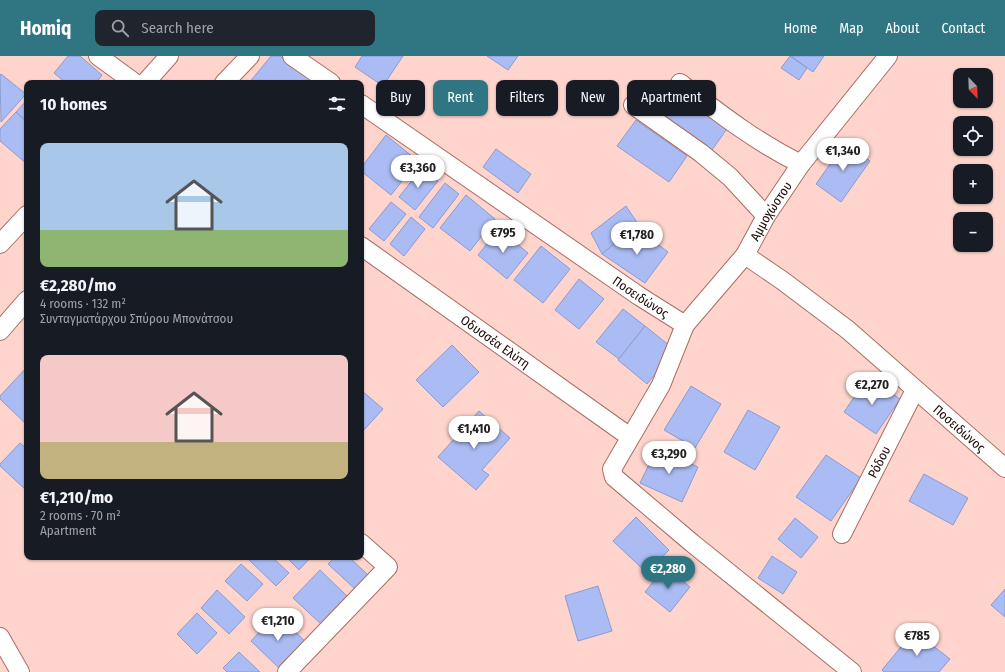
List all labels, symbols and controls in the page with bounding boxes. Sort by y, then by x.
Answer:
search box [95,10,375,46]
text: Homiq [20,17,71,40]
icon: search [109,17,131,39]
text: Search here [141,19,214,37]
text: Home [784,20,817,37]
text: Map [839,20,863,37]
text: About [885,20,920,37]
text: Contact [942,20,985,37]
north arrow [953,68,993,108]
map controls [953,68,993,252]
chip: Buy [376,80,425,116]
chip: Rent [433,80,488,116]
chip: Filters [496,80,558,116]
chip: New [566,80,619,116]
chip: Apartment [627,80,716,116]
icon: filters [326,93,348,115]
text: 10 homes [40,94,107,115]
button: locate [953,116,993,156]
pin: €1,340 [810,138,876,172]
text: €1,340 [825,143,861,158]
pin: €3,360 [385,155,451,189]
text: €3,360 [400,160,436,175]
button: + [953,164,993,204]
icon: home [158,169,230,241]
street label: Αμμοχώστου [747,178,795,243]
button: − [953,212,993,252]
pin: €795 [479,220,527,254]
pin: €1,780 [604,222,670,256]
text: €795 [490,225,516,240]
text: €1,780 [620,227,654,242]
street label: Ποσειδώνος [610,273,672,321]
text: €2,280/mo [40,275,116,296]
text: 4 rooms · 132 m² [40,296,126,311]
text: Συνταγματάρχου Σπύρου Μπονάτσου [40,311,233,326]
street label: Οδυσσέα Ελύτη [458,312,533,371]
pin: €2,270 [839,372,905,406]
text: €2,270 [855,377,889,392]
icon: home [158,381,230,453]
street label: Ποσειδώνος [931,401,989,455]
pin: €1,410 [441,416,507,450]
text: €1,410 [457,421,491,436]
pin: €3,290 [636,441,702,475]
street label: Ρόδου [864,443,893,480]
text: €3,290 [651,446,687,461]
text: €1,210/mo [40,487,113,508]
text: 2 rooms · 70 m² [40,508,121,523]
text: Apartment [40,523,96,538]
pin: €2,280 [635,556,701,590]
text: €2,280 [650,561,686,576]
pin: €1,210 [245,608,311,642]
text: €1,210 [261,613,295,628]
pin: €785 [893,623,941,657]
text: €785 [904,628,930,643]

